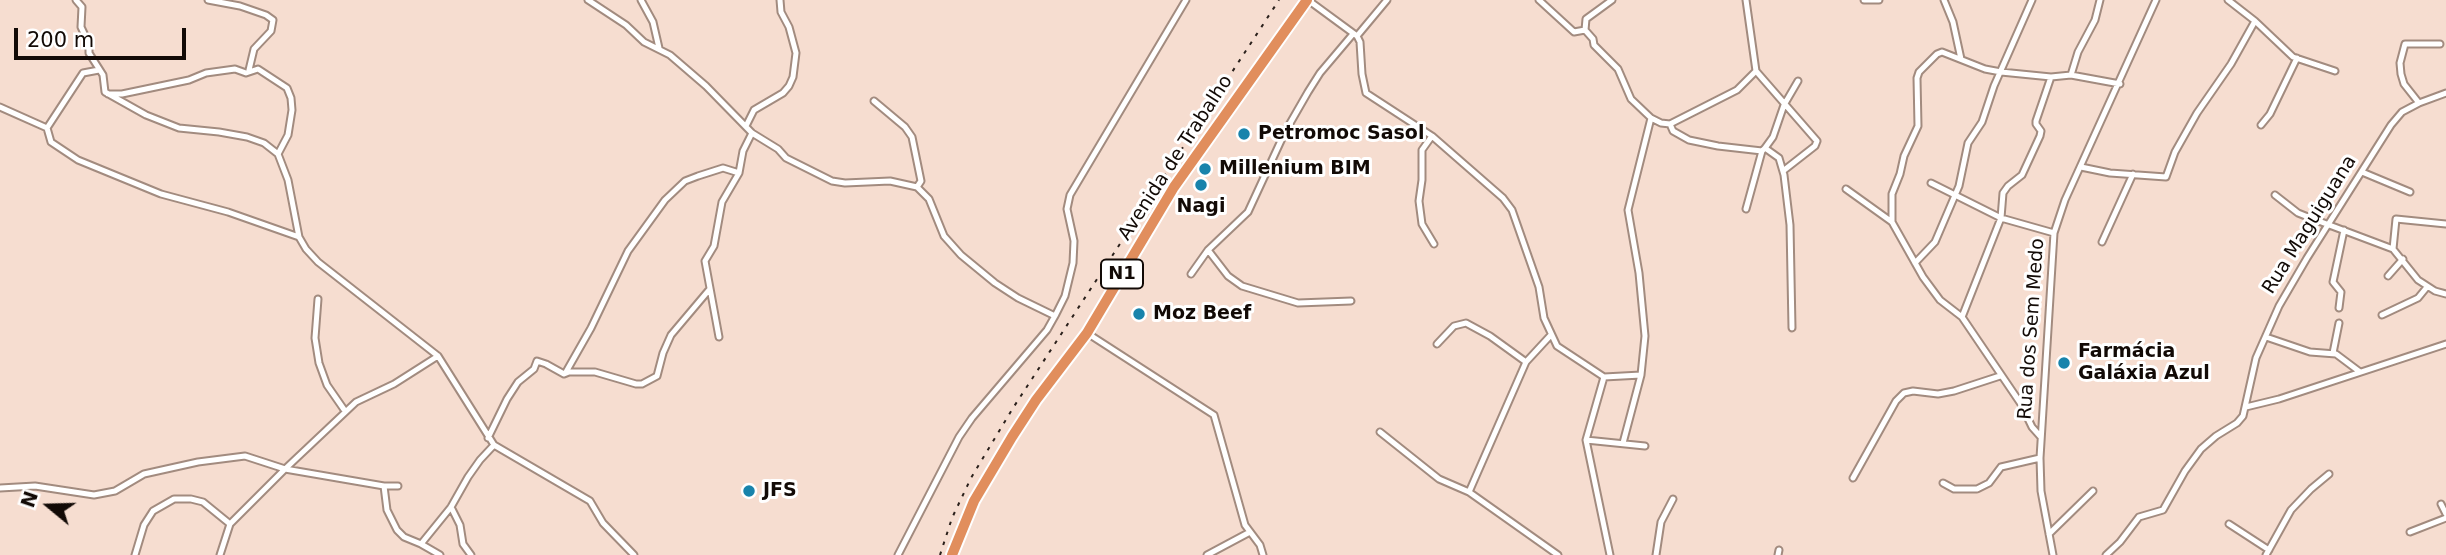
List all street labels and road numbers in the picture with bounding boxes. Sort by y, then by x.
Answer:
street label: Avenida de Trabalho [1114,71,1238,245]
street label: Rua Maguiguana [2258,152,2362,298]
street label: Rua dos Sem Medo [2014,238,2050,420]
road number: N1 [1101,260,1143,288]

